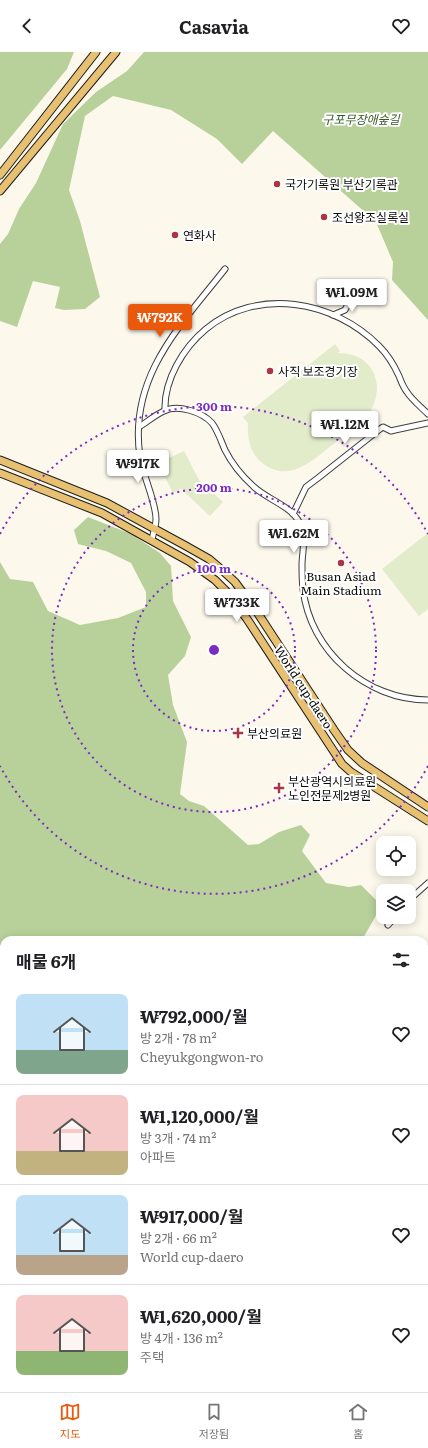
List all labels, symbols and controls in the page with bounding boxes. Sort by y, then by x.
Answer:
text: Casavia [179,13,249,40]
icon: back [16,15,38,37]
icon: heart [390,15,412,37]
park label: 구포무장애숲길 [322,110,401,128]
place label: 국가기록원 부산기록관 [285,175,398,193]
marker: 국가기록원 부산기록관 [272,179,282,189]
place label: 조선왕조실록실 [332,208,409,226]
marker: 조선왕조실록실 [319,212,329,222]
place label: 연화사 [183,226,216,244]
marker: 연화사 [170,230,180,240]
pin: ₩1.09M [319,279,385,313]
text: ₩1.09M [326,282,378,301]
pin: ₩792K [132,304,188,338]
text: ₩792K [137,307,183,326]
place label: 사직 보조경기장 [278,362,358,380]
marker: 사직 보조경기장 [265,366,275,376]
text: 300 m [196,397,232,415]
pin: ₩1.12M [312,411,378,445]
text: ₩1.12M [320,414,370,433]
pin: ₩917K [110,450,166,484]
text: ₩917K [116,453,160,472]
text: 200 m [196,478,232,496]
pin: ₩1.62M [261,520,327,554]
text: ₩1.62M [268,523,320,542]
marker: Busan Asiad Main Stadium [336,558,346,568]
text: 100 m [197,559,231,577]
place label: Busan Asiad Main Stadium [300,567,382,599]
pin: ₩733K [209,589,265,623]
text: ₩733K [214,592,260,611]
street label: World cup-daero [270,642,338,732]
centre of rings [207,643,221,657]
place label: 부산의료원 [247,724,302,742]
marker: 부산의료원 [232,727,244,739]
place label: 부산광역시의료원 노인전문제2병원 [288,772,376,804]
marker: 부산광역시의료원 노인전문제2병원 [273,782,285,794]
map controls [376,836,416,924]
button: locate [376,836,416,876]
button: layers [376,884,416,924]
text: 매물 6개 [16,948,76,973]
icon: filters [390,949,412,971]
text: ₩792,000/월 [140,1003,248,1028]
icon: home [48,1010,96,1058]
icon: heart [390,1023,412,1045]
text: 방 2개 · 78 m² [140,1028,217,1047]
text: Cheyukgongwon-ro [140,1047,263,1066]
text: ₩1,120,000/월 [140,1103,259,1128]
icon: home [48,1111,96,1159]
icon: heart [390,1124,412,1146]
text: 방 3개 · 74 m² [140,1128,216,1147]
text: 아파트 [140,1147,176,1166]
text: ₩917,000/월 [140,1203,244,1228]
icon: home [48,1211,96,1259]
icon: heart [390,1224,412,1246]
text: 방 2개 · 66 m² [140,1228,217,1247]
text: World cup-daero [140,1247,244,1266]
text: ₩1,620,000/월 [140,1303,262,1328]
icon: home [48,1311,96,1359]
icon: heart [390,1324,412,1346]
text: 방 4개 · 136 m² [140,1328,223,1347]
text: 주택 [140,1347,164,1366]
tab: 지도 [59,1401,81,1441]
tab: 저장됨 [199,1401,229,1441]
tab: 홈 [347,1401,369,1441]

